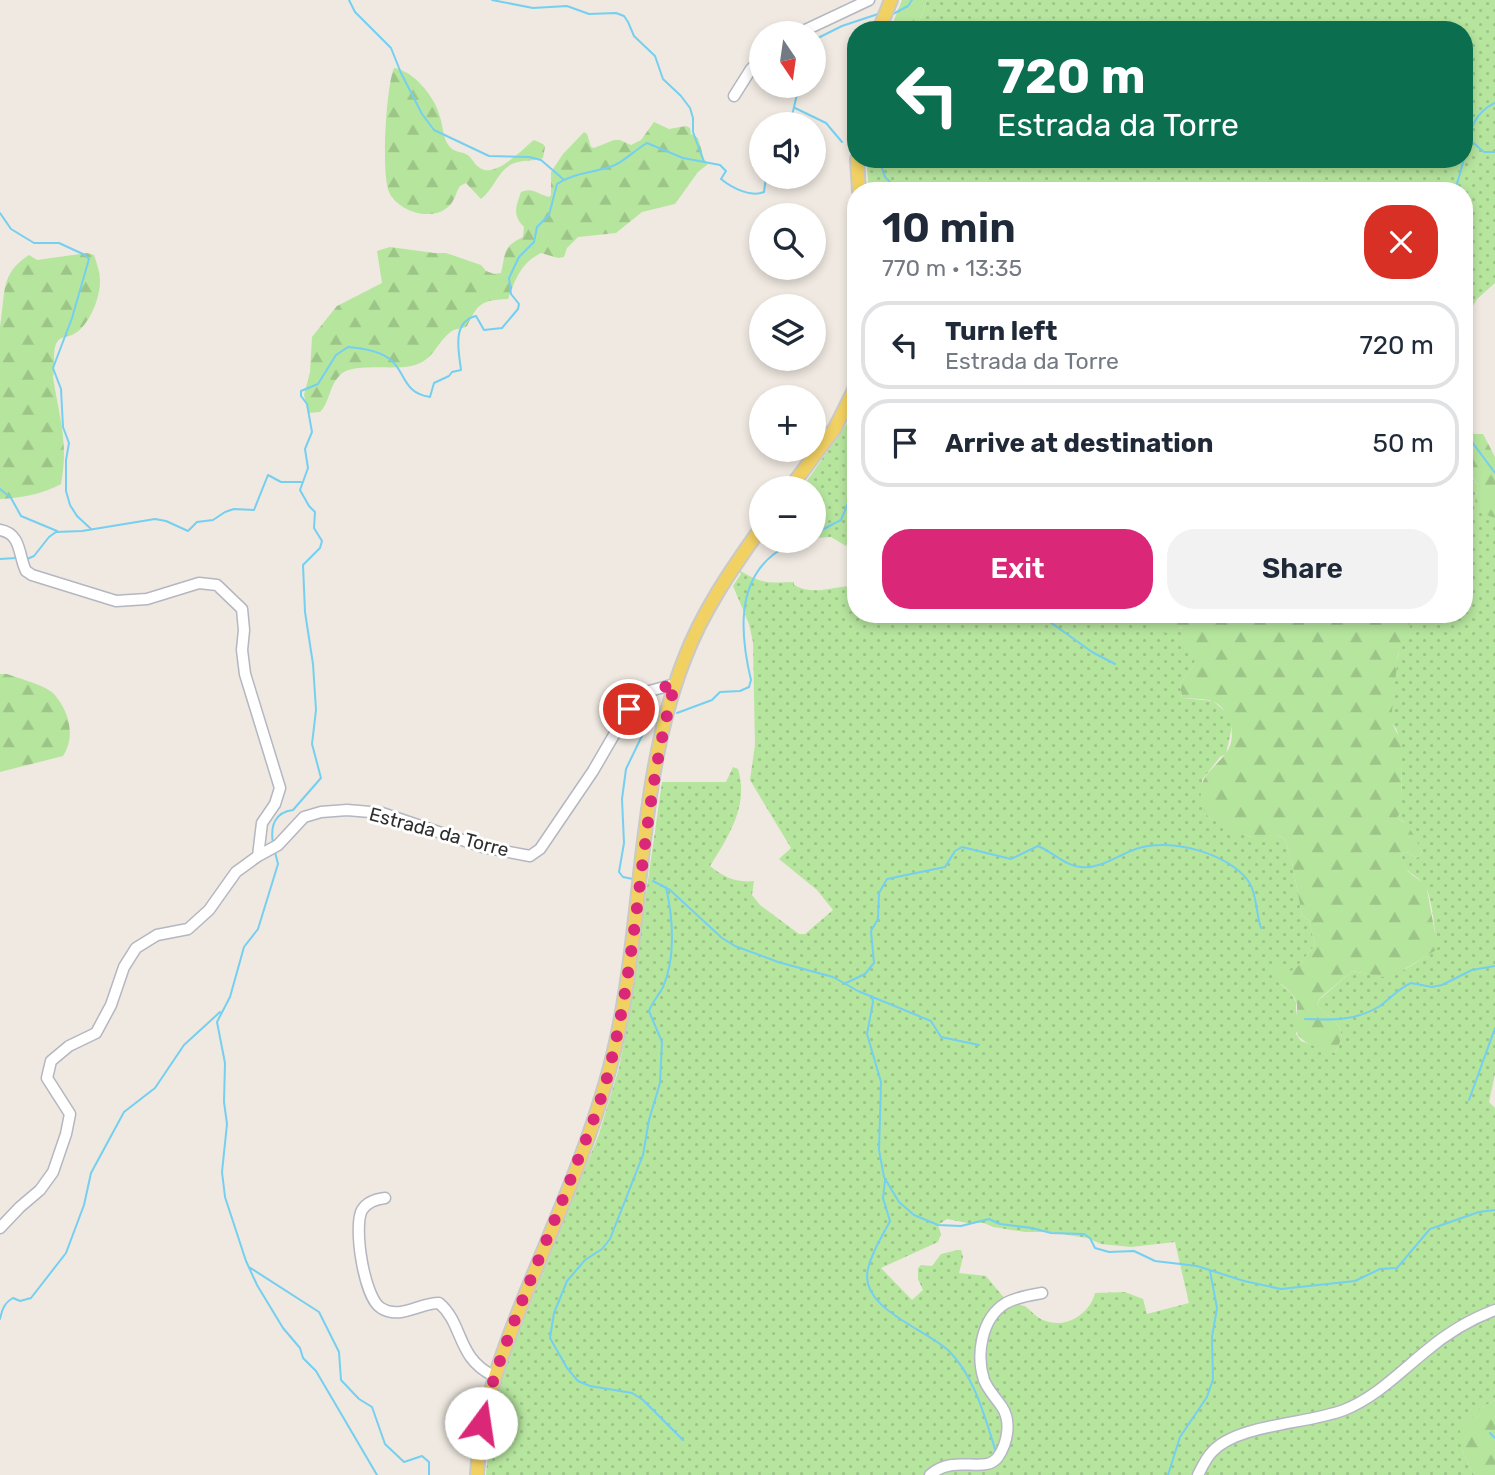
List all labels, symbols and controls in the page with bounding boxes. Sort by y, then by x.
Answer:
north arrow [749,21,826,98]
map controls [749,21,826,553]
text: 720 m [997,47,1146,105]
icon: left [882,49,973,140]
text: Estrada da Torre [997,106,1239,144]
button: sound [749,112,826,189]
button: search [749,203,826,280]
text: 10 min [882,203,1016,253]
button: close [1364,205,1438,279]
text: 770 m · 13:35 [882,254,1022,282]
button: layers [749,294,826,371]
text: Turn left [945,316,1057,347]
icon: left [886,326,924,364]
text: 720 m [1359,330,1434,361]
text: Estrada da Torre [945,347,1119,375]
button: + [749,385,826,462]
icon: arrive [886,424,924,462]
text: Arrive at destination [945,428,1213,459]
text: 50 m [1373,428,1434,459]
button: − [749,476,826,553]
button: Exit [882,529,1153,609]
button: Share [1167,529,1438,609]
pin [599,679,659,739]
icon: arrive [610,690,648,728]
street label: Estrada da Torre [367,802,511,862]
position arrow [444,1386,518,1460]

